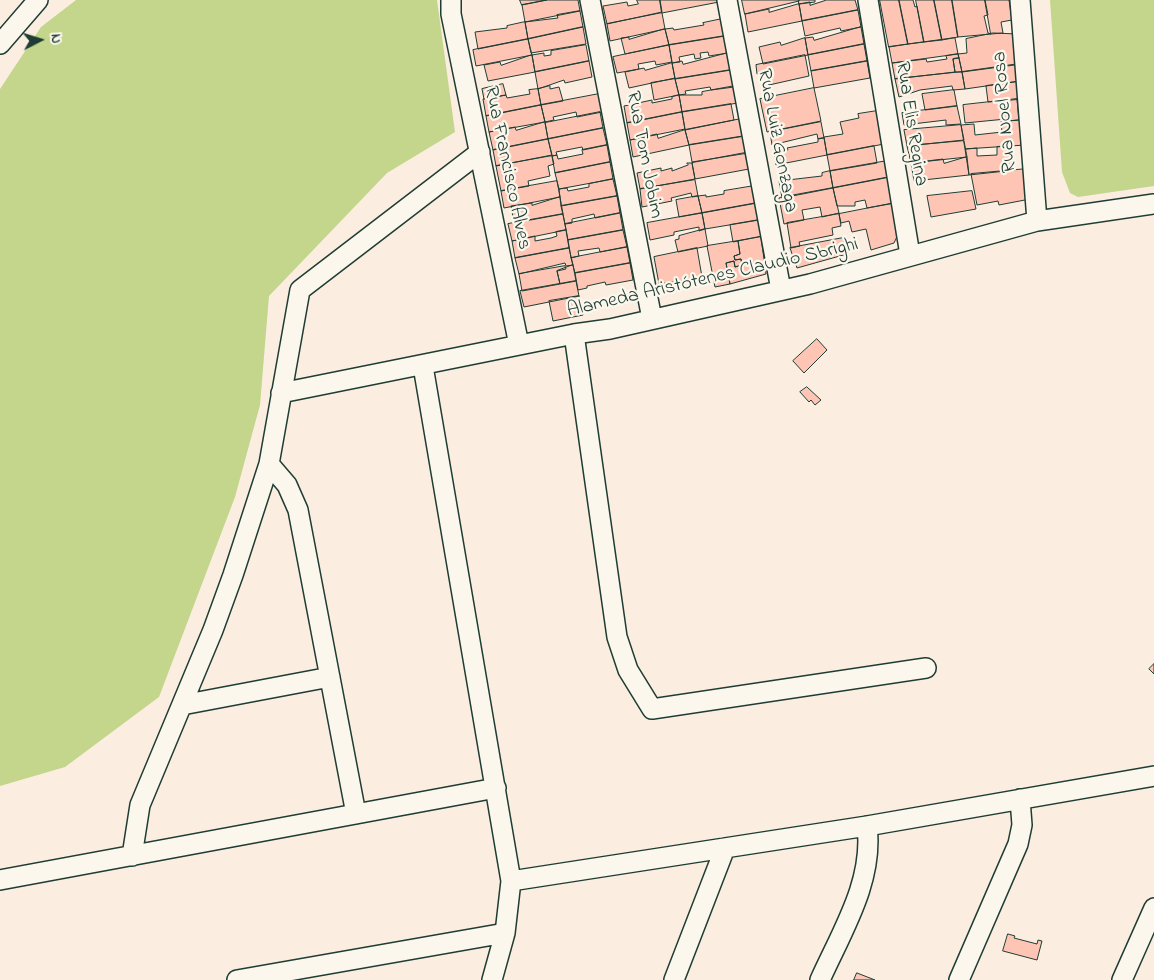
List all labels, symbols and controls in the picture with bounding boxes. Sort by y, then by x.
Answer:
north arrow [15,15,65,65]
text: N [45,33,66,44]
street label: Rua Noel Rosa [989,50,1023,174]
street label: Rua Elis Regina [888,60,932,188]
street label: Rua Luiz Gonzaga [750,67,802,215]
street label: Rua Francisco Alves [477,84,535,252]
street label: Rua Tom Jobim [619,89,667,221]
street label: Alameda Aristótenes Claudio Sbrighi [565,234,861,324]

